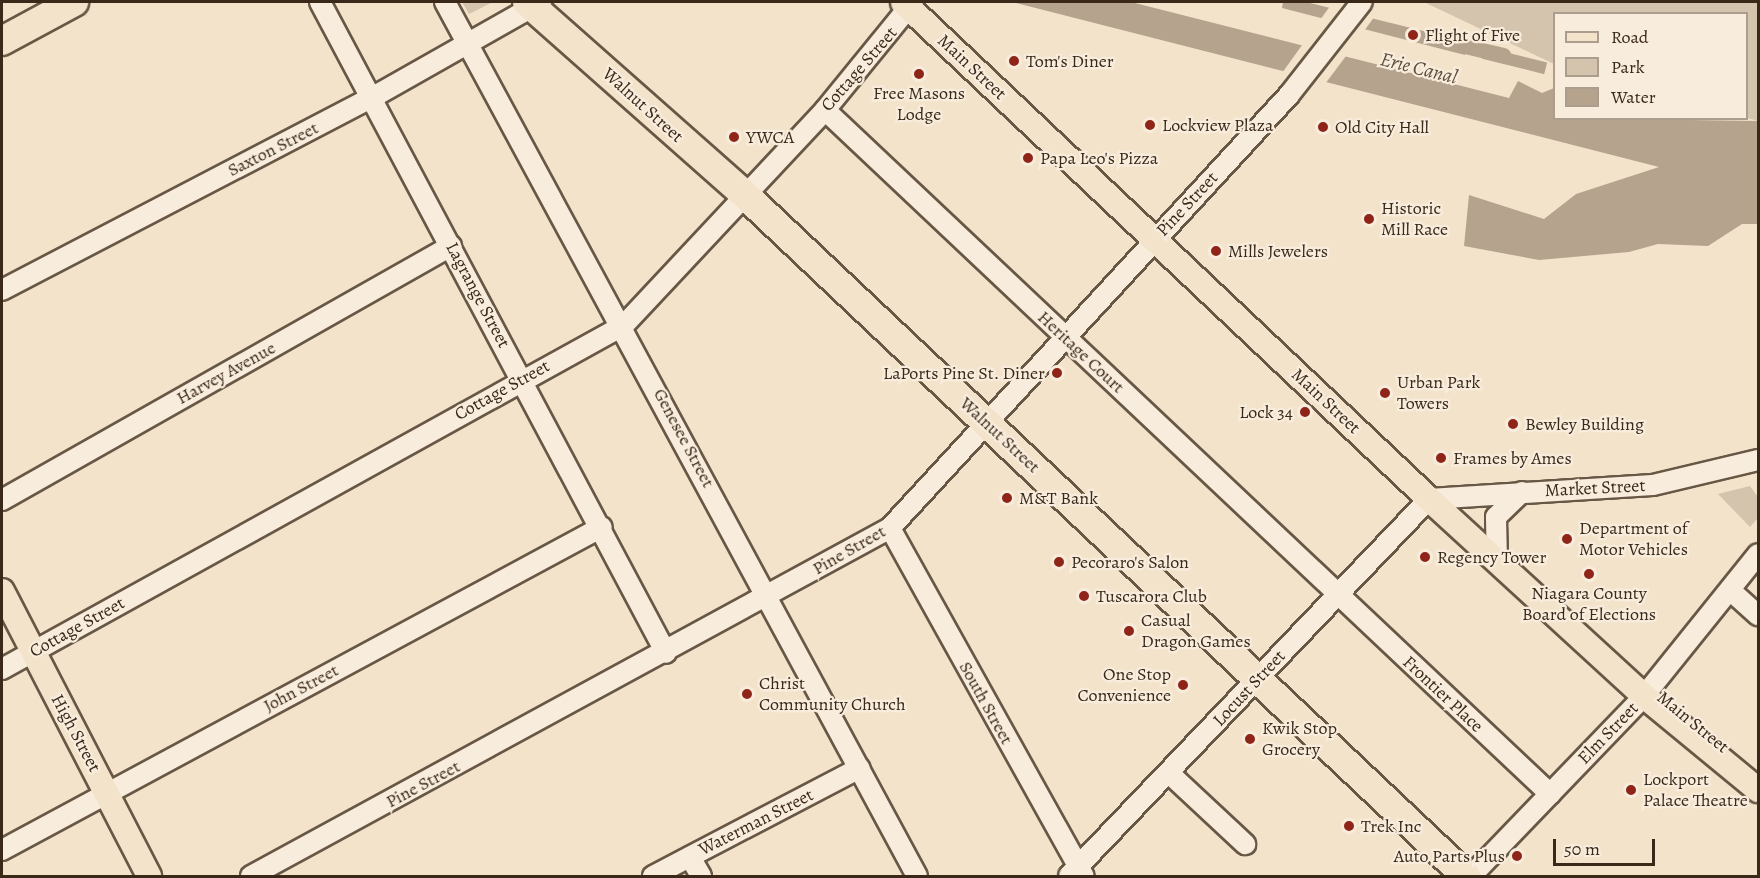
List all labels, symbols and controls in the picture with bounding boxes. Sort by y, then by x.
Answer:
legend [1553,12,1748,120]
street label: Cottage Street [816,22,902,116]
place label: Flight of Five [1425,24,1520,46]
text: Road [1611,25,1648,49]
marker: Flight of Five [1406,28,1420,42]
street label: Main Street [933,30,1011,104]
water label: Erie Canal [1378,47,1460,89]
place label: Tom's Diner [1026,50,1114,72]
marker: Tom's Diner [1007,54,1021,68]
text: Park [1611,55,1645,79]
street label: Walnut Street [598,63,688,147]
marker: Free Masons Lodge [912,67,926,81]
place label: Free Masons Lodge [873,83,965,125]
text: Water [1611,85,1656,109]
place label: Lockview Plaza [1162,114,1273,136]
place label: Old City Hall [1335,116,1429,138]
street label: Saxton Street [224,117,322,181]
marker: Lockview Plaza [1143,118,1157,132]
marker: Old City Hall [1316,120,1330,134]
place label: YWCA [746,126,794,148]
marker: YWCA [727,130,741,144]
place label: Papa Leo's Pizza [1040,147,1158,169]
marker: Papa Leo's Pizza [1021,151,1035,165]
street label: Pine Street [1152,167,1222,241]
place label: Historic Mill Race [1381,198,1448,240]
marker: Historic Mill Race [1362,212,1376,226]
street label: Lagrange Street [441,239,515,351]
place label: Mills Jewelers [1228,240,1328,262]
marker: Mills Jewelers [1209,244,1223,258]
street label: Heritage Court [1033,306,1129,398]
street label: Harvey Avenue [173,337,279,409]
street label: Cottage Street [451,355,553,425]
place label: LaPorts Pine St. Diner [883,362,1045,384]
street label: Main Street [1287,364,1365,438]
marker: LaPorts Pine St. Diner [1050,366,1064,380]
place label: Urban Park Towers [1397,372,1481,415]
street label: Genesee Street [649,385,719,491]
marker: Urban Park Towers [1378,386,1392,400]
street label: Walnut Street [956,392,1044,478]
place label: Lock 34 [1239,401,1293,423]
marker: Lock 34 [1298,405,1312,419]
place label: Bewley Building [1525,413,1644,435]
marker: Bewley Building [1506,417,1520,431]
place label: Frames by Ames [1453,447,1572,469]
marker: Frames by Ames [1434,451,1448,465]
street label: Market Street [1544,475,1646,501]
place label: M&T Bank [1019,487,1098,509]
marker: M&T Bank [1000,491,1014,505]
place label: Department of Motor Vehicles [1579,518,1688,560]
street label: Pine Street [809,521,889,579]
marker: Department of Motor Vehicles [1560,532,1574,546]
place label: Regency Tower [1437,546,1546,568]
marker: Regency Tower [1418,550,1432,564]
place label: Pecoraro's Salon [1071,551,1189,573]
marker: Pecoraro's Salon [1052,555,1066,569]
marker: Niagara County Board of Elections [1582,567,1596,581]
place label: Niagara County Board of Elections [1522,583,1656,626]
place label: Tuscarora Club [1096,585,1207,607]
marker: Tuscarora Club [1077,589,1091,603]
street label: Cottage Street [26,592,128,662]
place label: Casual Dragon Games [1141,610,1251,652]
marker: Casual Dragon Games [1122,624,1136,638]
street label: Locust Street [1208,645,1290,731]
street label: Frontier Place [1398,651,1488,737]
street label: South Street [954,658,1018,748]
street label: John Street [260,659,342,717]
place label: One Stop Convenience [1078,664,1171,706]
place label: Christ Community Church [759,673,906,716]
marker: One Stop Convenience [1176,678,1190,692]
street label: Main Street [1653,686,1733,758]
marker: Christ Community Church [740,687,754,701]
street label: High Street [47,690,105,776]
street label: Elm Street [1573,698,1643,768]
place label: Kwik Stop Grocery [1262,718,1337,760]
marker: Kwik Stop Grocery [1243,732,1257,746]
street label: Pine Street [382,756,464,812]
place label: Lockport Palace Theatre [1643,769,1748,812]
marker: Lockport Palace Theatre [1624,783,1638,797]
street label: Waterman Street [695,784,817,860]
place label: Trek Inc [1361,815,1421,837]
marker: Trek Inc [1342,819,1356,833]
scale bar [1556,827,1658,865]
text: 50 m [1564,837,1600,861]
place label: Auto Parts Plus [1394,845,1505,867]
marker: Auto Parts Plus [1510,849,1524,863]

